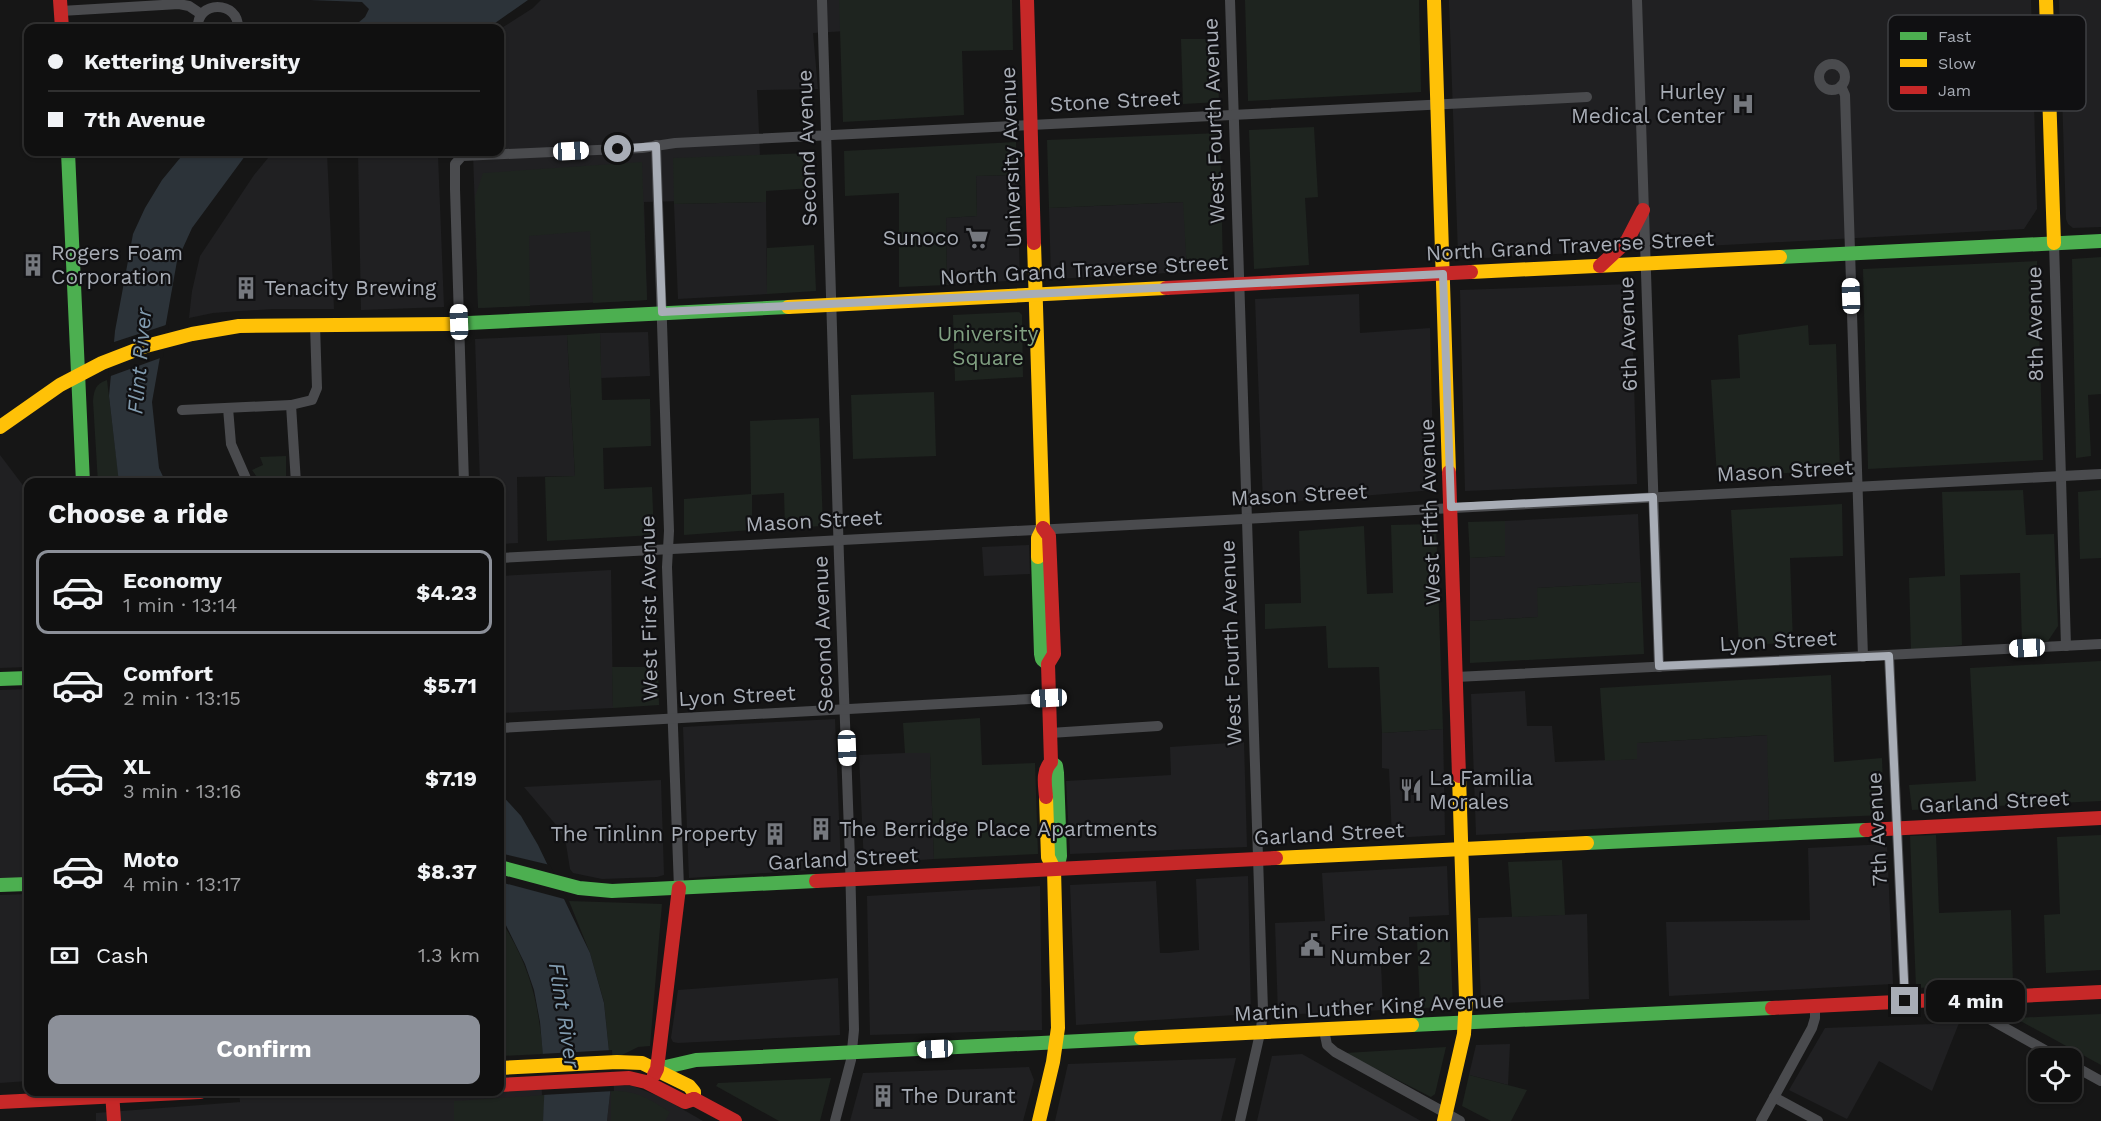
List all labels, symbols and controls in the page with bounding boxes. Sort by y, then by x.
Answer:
legend [1888,15,2086,111]
street label: West Fourth Avenue [1197,18,1230,224]
text: Fast [1938,27,1971,46]
text: Kettering University [84,49,300,74]
text: Slow [1938,54,1976,73]
street label: University Avenue [995,66,1026,248]
street label: Second Avenue [791,69,822,227]
place label: Hurley Medical Center [1571,79,1725,128]
text: Jam [1938,81,1971,100]
street label: Stone Street [1049,85,1181,116]
hospital icon: Hurley Medical Center [1730,91,1756,117]
text: 7th Avenue [84,107,205,132]
route start [604,135,631,162]
car [553,141,589,161]
place label: Sunoco [883,225,959,250]
supermarket icon: Sunoco [964,225,990,251]
street label: North Grand Traverse Street [1425,225,1715,266]
place label: Rogers Foam Corporation [51,240,183,289]
street label: North Grand Traverse Street [939,249,1229,290]
building icon: Rogers Foam Corporation [20,252,46,278]
street label: 8th Avenue [2021,266,2048,382]
building icon: Tenacity Brewing [233,275,259,301]
place label: Tenacity Brewing [264,275,437,300]
street label: 6th Avenue [1613,276,1642,392]
car [1841,278,1861,314]
car [449,304,469,340]
water label: Flint River [122,305,157,415]
park label: University Square [938,321,1039,370]
street label: West Fifth Avenue [1414,418,1445,606]
street label: Mason Street [1716,454,1854,487]
street label: Mason Street [1230,478,1368,511]
text: Choose a ride [48,498,228,530]
street label: Mason Street [745,504,883,537]
street label: West First Avenue [634,515,663,701]
street label: West Fourth Avenue [1214,540,1247,746]
street label: Second Avenue [807,555,838,713]
icon: car [51,565,105,619]
text: Economy [123,568,222,593]
text: $4.23 [416,580,477,605]
text: 1 min · 13:14 [123,593,238,617]
street label: Lyon Street [1719,625,1837,656]
car [2009,638,2045,658]
icon: car [51,658,105,712]
text: Comfort [123,661,213,686]
text: $5.71 [423,673,477,698]
street label: Lyon Street [678,680,796,711]
text: 2 min · 13:15 [123,686,241,710]
car [1031,688,1067,708]
car [837,730,857,766]
icon: car [51,751,105,805]
text: XL [123,754,151,779]
place label: La Familia Morales [1429,765,1533,814]
text: $7.19 [425,766,477,791]
street label: 7th Avenue [1861,771,1892,887]
restaurant icon: La Familia Morales [1398,777,1424,803]
text: 3 min · 13:16 [123,779,241,803]
street label: Garland Street [1918,785,2070,818]
building icon: The Berridge Place Apartments [808,816,834,842]
place label: The Berridge Place Apartments [839,816,1158,841]
street label: Garland Street [1253,817,1405,850]
place label: The Tinlinn Property [550,821,757,846]
building icon: The Tinlinn Property [762,821,788,847]
street label: Garland Street [767,842,919,875]
icon: car [51,844,105,898]
text: Moto [123,847,179,872]
text: $8.37 [417,859,477,884]
text: 4 min · 13:17 [123,872,241,896]
place label: Fire Station Number 2 [1330,920,1450,969]
public building icon: Fire Station Number 2 [1299,932,1325,958]
icon: cash [48,939,81,972]
text: Cash [96,943,149,968]
text: 1.3 km [418,943,480,967]
water label: Flint River [544,961,585,1071]
callout: 4 min [1926,980,2025,1022]
street label: Martin Luther King Avenue [1233,987,1505,1026]
route end [1891,987,1918,1014]
text: 4 min [1948,989,2003,1013]
button: Confirm [48,1015,480,1084]
car [917,1039,953,1059]
map controls [2028,1048,2082,1102]
button: locate [2028,1048,2082,1102]
building icon: The Durant [870,1083,896,1109]
place label: The Durant [901,1083,1016,1108]

